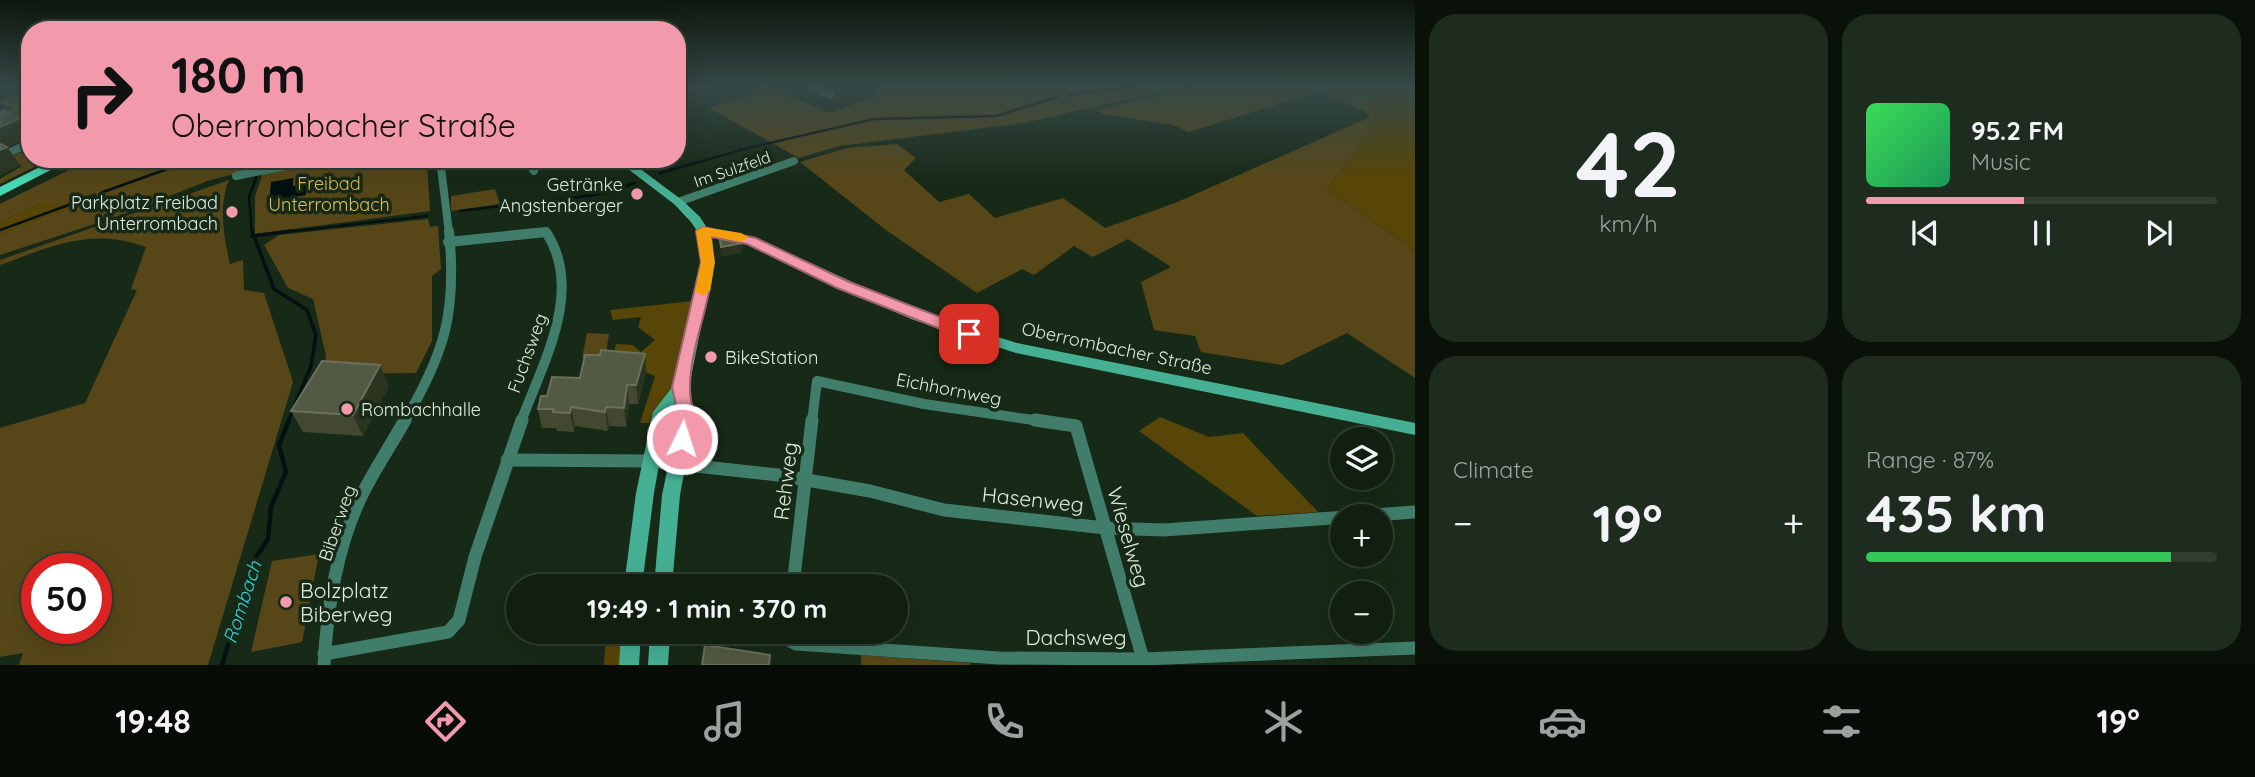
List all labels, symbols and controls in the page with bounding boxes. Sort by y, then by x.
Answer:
text: 180 m [171,44,306,105]
icon: right [56,49,147,140]
text: Oberrombacher Straße [171,105,516,145]
text: 42 [1576,106,1681,220]
text: 95.2 FM [1971,114,2064,147]
street label: Im Sulzfeld [691,147,773,191]
text: Music [1971,147,2031,176]
park label: Freibad Unterrombach [268,172,390,216]
place label: Getränke Angstenberger [499,173,623,217]
marker: Getränke Angstenberger [629,186,645,202]
place label: Parkplatz Freibad Unterrombach [71,191,218,235]
marker: Parkplatz Freibad Unterrombach [224,204,240,220]
text: km/h [1599,209,1658,238]
icon: previous [1906,214,1944,252]
icon: pause [2023,214,2061,252]
icon: next [2140,214,2178,252]
pin [939,304,999,364]
street label: Fuchsweg [502,310,552,396]
icon: arrive [950,315,988,353]
street label: Oberrombacher Straße [1020,317,1214,379]
place label: BikeStation [725,346,818,369]
marker: BikeStation [703,349,719,365]
street label: Eichhornweg [894,368,1004,410]
place label: Rombachhalle [361,398,481,421]
marker: Rombachhalle [339,401,355,417]
position arrow [645,402,719,476]
map controls [1330,427,1393,644]
button: layers [1330,427,1393,490]
street label: Rehweg [767,440,803,522]
text: Range · 87% [1866,445,1994,474]
text: Climate [1453,455,1534,484]
text: 435 km [1866,480,2047,545]
street label: Hasenweg [981,481,1085,517]
street label: Biberweg [313,482,361,564]
street label: Wieselweg [1102,484,1156,590]
text: 19° [1593,490,1663,555]
text: − [1453,499,1473,547]
text: + [1783,499,1804,547]
button: + [1330,504,1393,567]
speed limit sign: 50 [21,553,112,644]
water label: Rombach [217,557,267,646]
place label: Bolzplatz Biberweg [300,577,393,627]
button: − [1330,581,1393,644]
text: 19:49 · 1 min · 370 m [587,592,827,625]
marker: Bolzplatz Biberweg [278,594,294,610]
street label: Dachsweg [1025,624,1127,650]
icon: directions [421,697,470,746]
icon: music [700,697,749,746]
icon: phone [980,697,1029,746]
icon: climate [1259,697,1308,746]
icon: car [1538,697,1587,746]
icon: filters [1817,697,1866,746]
text: 19:48 [115,701,191,741]
text: 19° [2097,701,2140,741]

